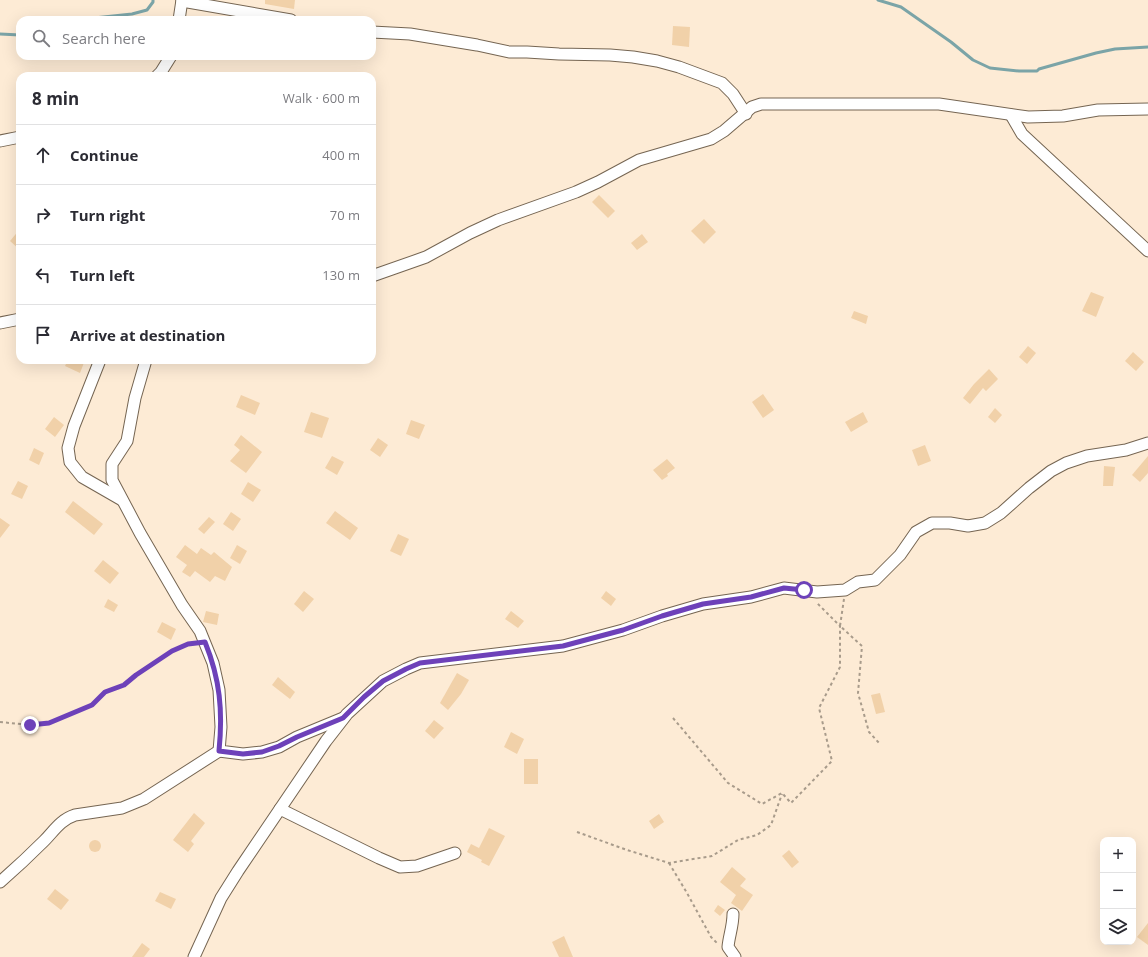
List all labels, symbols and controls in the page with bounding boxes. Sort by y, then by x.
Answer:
search box [16,16,376,60]
icon: search [30,27,52,49]
text: Search here [62,28,146,48]
text: 8 min [32,87,79,110]
text: Walk · 600 m [283,89,360,107]
icon: ahead [32,144,54,166]
text: Continue [70,145,138,165]
text: 400 m [322,146,360,164]
icon: right [32,204,54,226]
text: Turn right [70,205,145,225]
text: 70 m [330,206,360,224]
icon: left [32,264,54,286]
text: Turn left [70,265,135,285]
text: 130 m [322,266,360,284]
icon: arrive [32,324,54,346]
text: Arrive at destination [70,325,225,345]
route start [795,581,813,599]
route end [21,716,39,734]
map controls [1100,837,1136,945]
button: + [1100,837,1136,873]
button: − [1100,873,1136,909]
button: layers [1100,909,1136,945]

